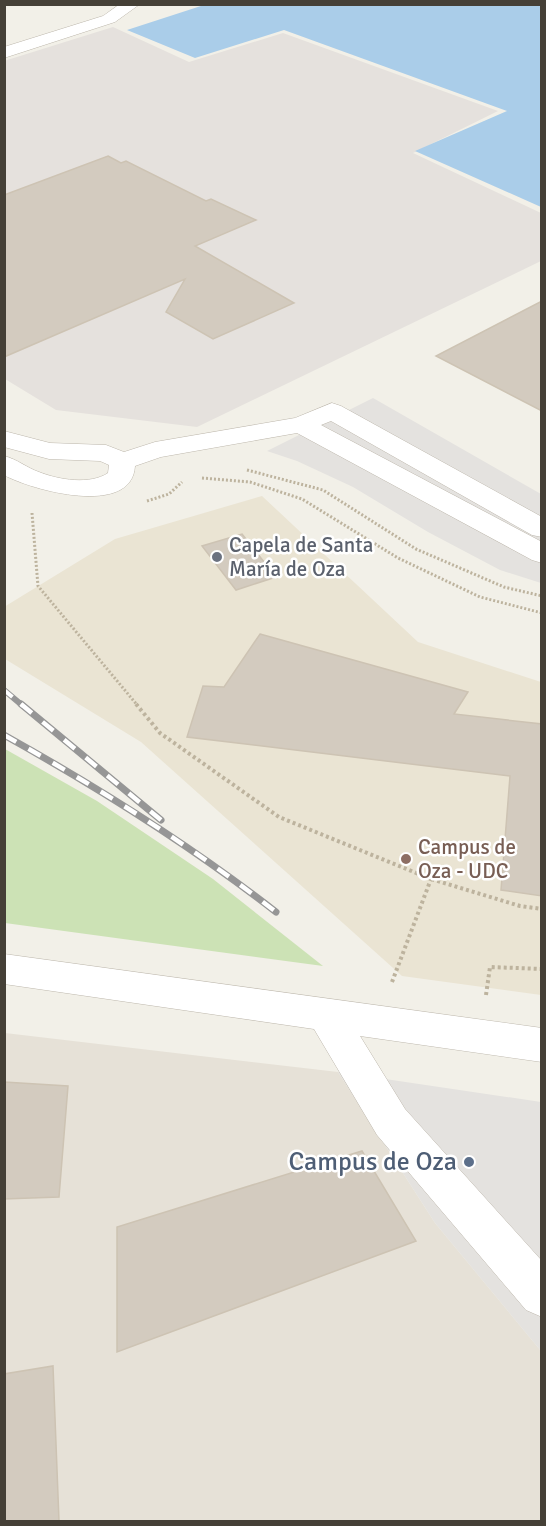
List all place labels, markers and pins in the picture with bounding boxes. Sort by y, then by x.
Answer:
place label: Capela de Santa María de Oza [229,532,373,582]
marker: Capela de Santa María de Oza [210,550,224,564]
place label: Campus de Oza - UDC [418,834,516,884]
marker: Campus de Oza - UDC [399,852,413,866]
place label: Campus de Oza [288,1146,457,1178]
marker: Campus de Oza [462,1155,476,1169]

